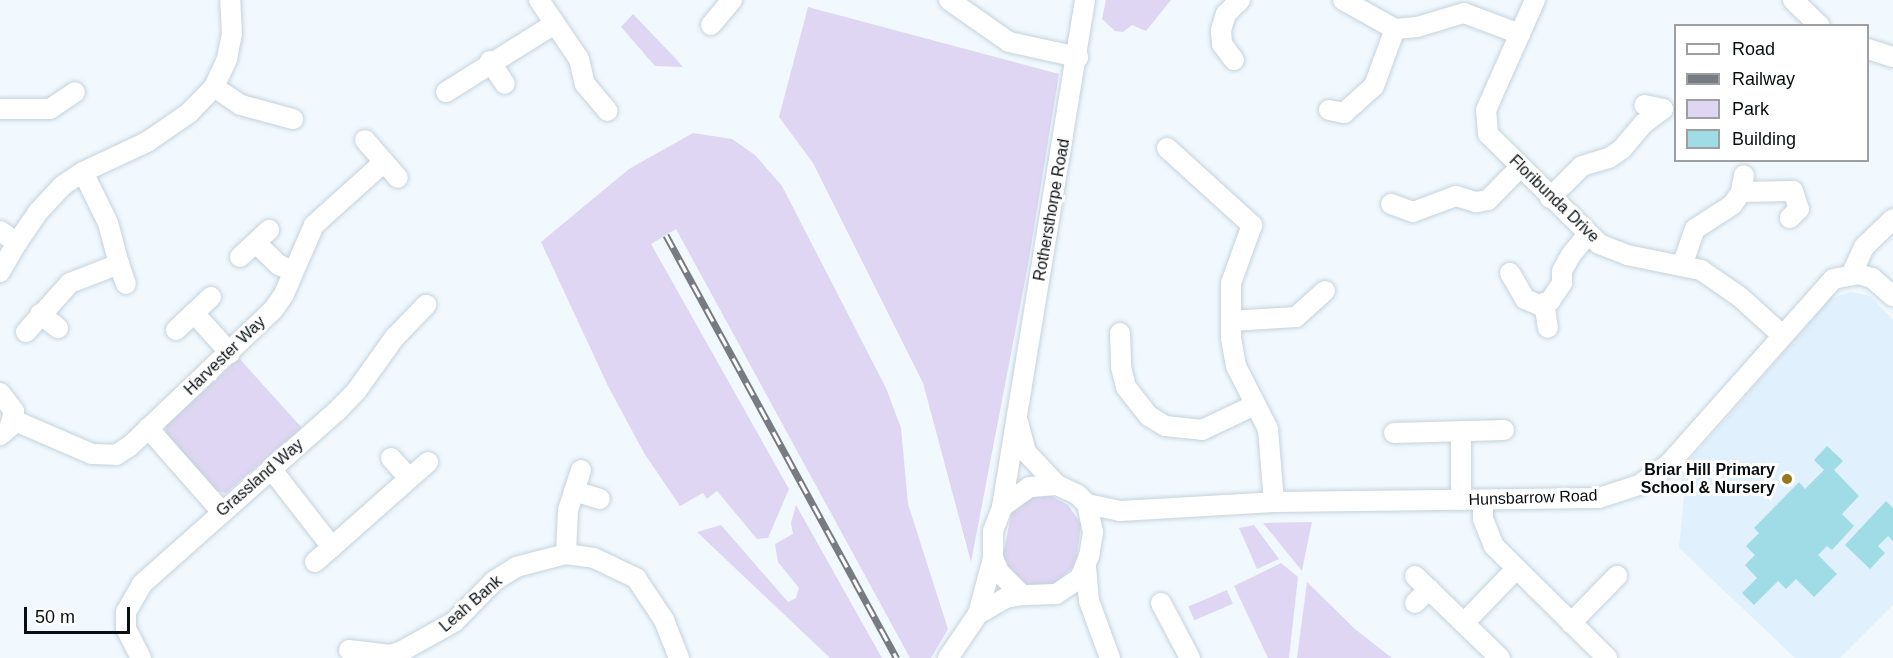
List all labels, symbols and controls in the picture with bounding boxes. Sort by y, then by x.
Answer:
legend [1674,24,1869,162]
text: Road [1732,39,1775,59]
text: Railway [1732,69,1795,89]
text: Park [1732,99,1769,119]
text: Building [1732,129,1796,149]
street label: Rothersthorpe Road [1030,137,1074,283]
street label: Floribunda Drive [1505,151,1603,247]
street label: Harvester Way [180,313,270,399]
street label: Grassland Way [213,435,307,521]
place label: Briar Hill Primary School & Nursery [1641,460,1775,498]
marker: Briar Hill Primary School & Nursery [1780,472,1794,486]
street label: Hunsbarrow Road [1468,486,1598,510]
street label: Leah Bank [436,572,506,636]
scale bar [27,595,134,633]
text: 50 m [35,607,75,627]

